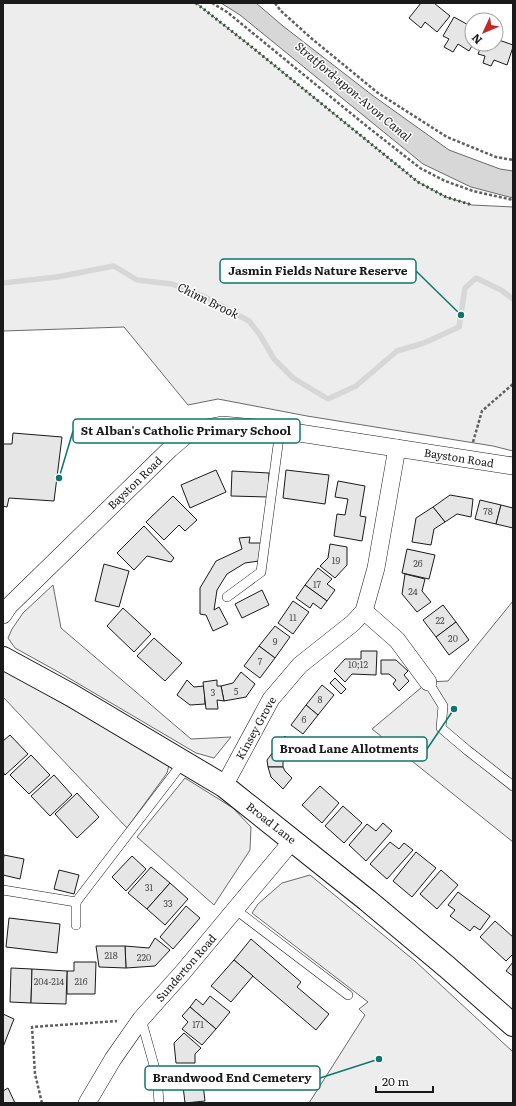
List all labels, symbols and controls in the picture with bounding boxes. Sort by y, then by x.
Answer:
north arrow [464,12,504,52]
text: N [467,31,485,49]
water label: Stratford-upon-Avon Canal [292,37,416,146]
callout: Jasmin Fields Nature Reserve [220,259,416,283]
text: Jasmin Fields Nature Reserve [228,261,408,279]
water label: Chinn Brook [175,277,243,323]
callout: St Alban's Catholic Primary School [73,419,300,443]
text: St Alban's Catholic Primary School [81,421,292,439]
street label: Bayston Road [423,444,495,470]
street label: Bayston Road [103,452,165,512]
house number: 78 [483,504,493,518]
house number: 19 [332,553,340,567]
house number: 26 [413,556,423,570]
house number: 17 [313,577,321,591]
house number: 24 [408,584,418,598]
house number: 11 [289,610,297,624]
house number: 22 [435,613,445,627]
house number: 20 [448,631,458,645]
house number: 9 [273,634,278,648]
house number: 7 [258,654,263,668]
house number: 10;12 [348,657,368,671]
house number: 5 [234,684,239,698]
house number: 3 [211,685,216,699]
house number: 8 [318,692,323,706]
street label: Kinsey Grove [231,693,279,762]
house number: 6 [302,712,307,726]
callout: Broad Lane Allotments [272,737,427,761]
text: Broad Lane Allotments [279,739,419,757]
street label: Broad Lane [243,798,300,847]
house number: 31 [145,880,154,894]
house number: 33 [163,896,173,910]
street label: Sunderton Road [151,930,219,1005]
house number: 218 [104,948,118,962]
house number: 220 [137,950,151,964]
house number: 204-214 [34,974,64,988]
house number: 216 [74,974,88,988]
house number: 171 [192,1017,204,1031]
callout: Brandwood End Cemetery [145,1066,320,1090]
text: Brandwood End Cemetery [152,1068,312,1086]
scale bar [376,1068,433,1094]
text: 20 m [382,1072,409,1090]

